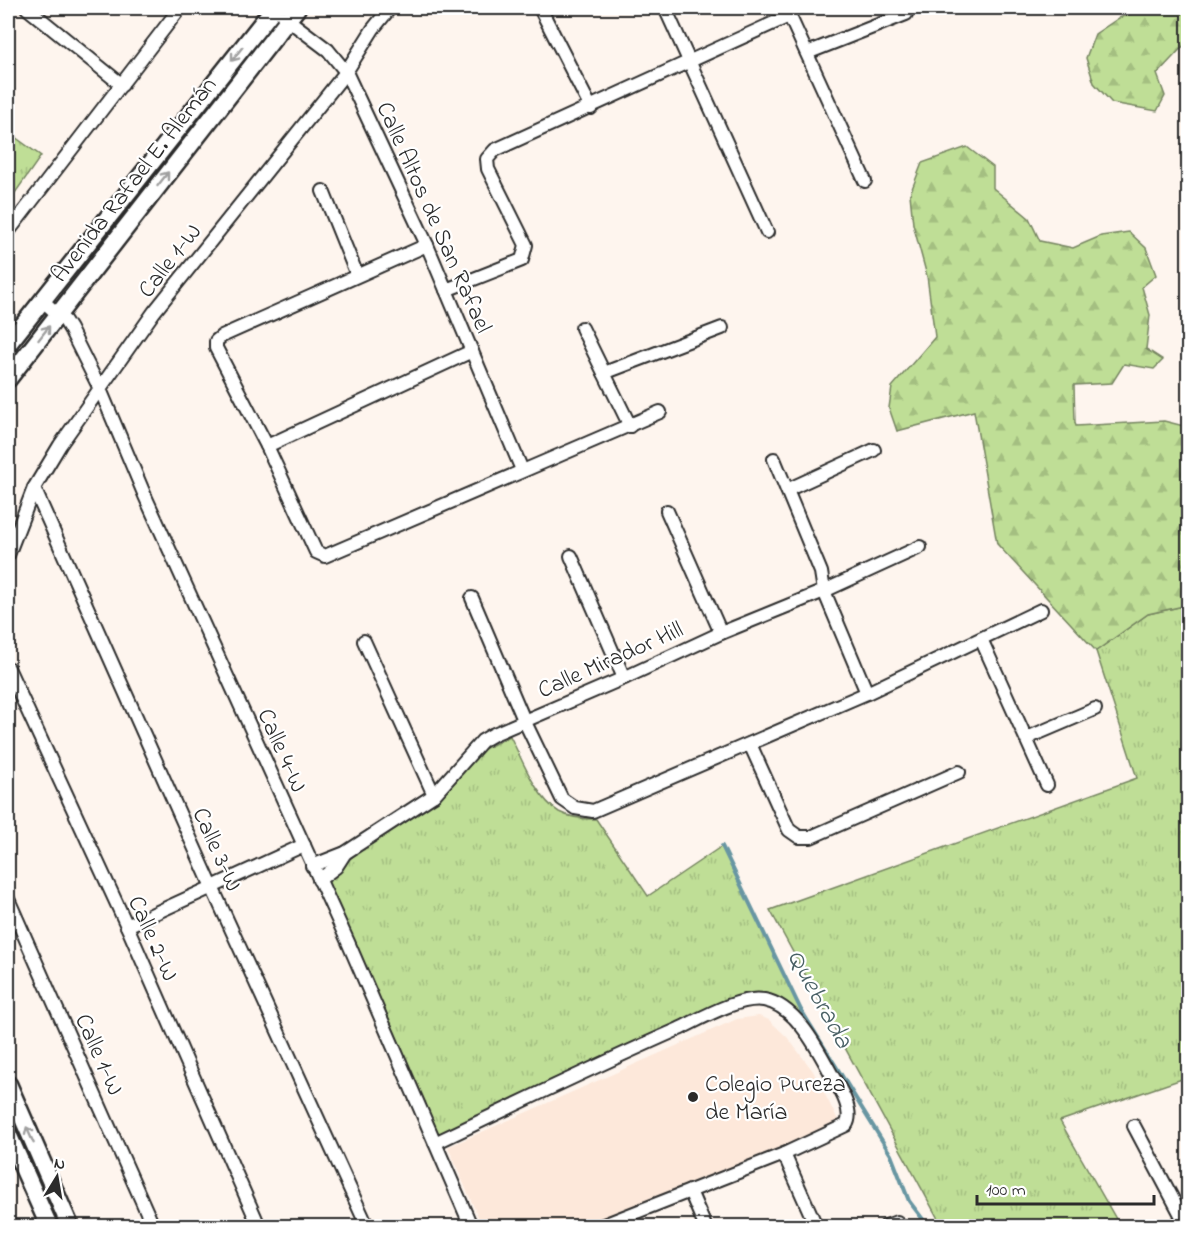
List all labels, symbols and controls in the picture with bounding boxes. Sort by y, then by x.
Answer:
one-way arrow [231,45,244,61]
street label: Avenida Rafael E. Alemán [43,70,227,291]
street label: Calle Altos de San Rafael [366,97,500,339]
one-way arrow [157,171,170,187]
street label: Calle 1-W [131,217,211,306]
one-way arrow [37,325,50,341]
street label: Calle Mirador Hill [533,614,689,709]
street label: Calle 4-W [247,703,315,799]
street label: Calle 3-W [182,802,250,898]
street label: Calle 2-W [117,891,186,987]
water label: Quebrada [776,943,862,1057]
street label: Calle 1-W [64,1009,131,1102]
place label: Colegio Pureza de María [705,1068,846,1131]
marker: Colegio Pureza de María [686,1090,700,1104]
one-way arrow [24,1126,35,1144]
north arrow [27,1147,87,1207]
text: N [52,1151,67,1177]
scale bar [977,1168,1154,1206]
text: 100 m [986,1178,1026,1204]

